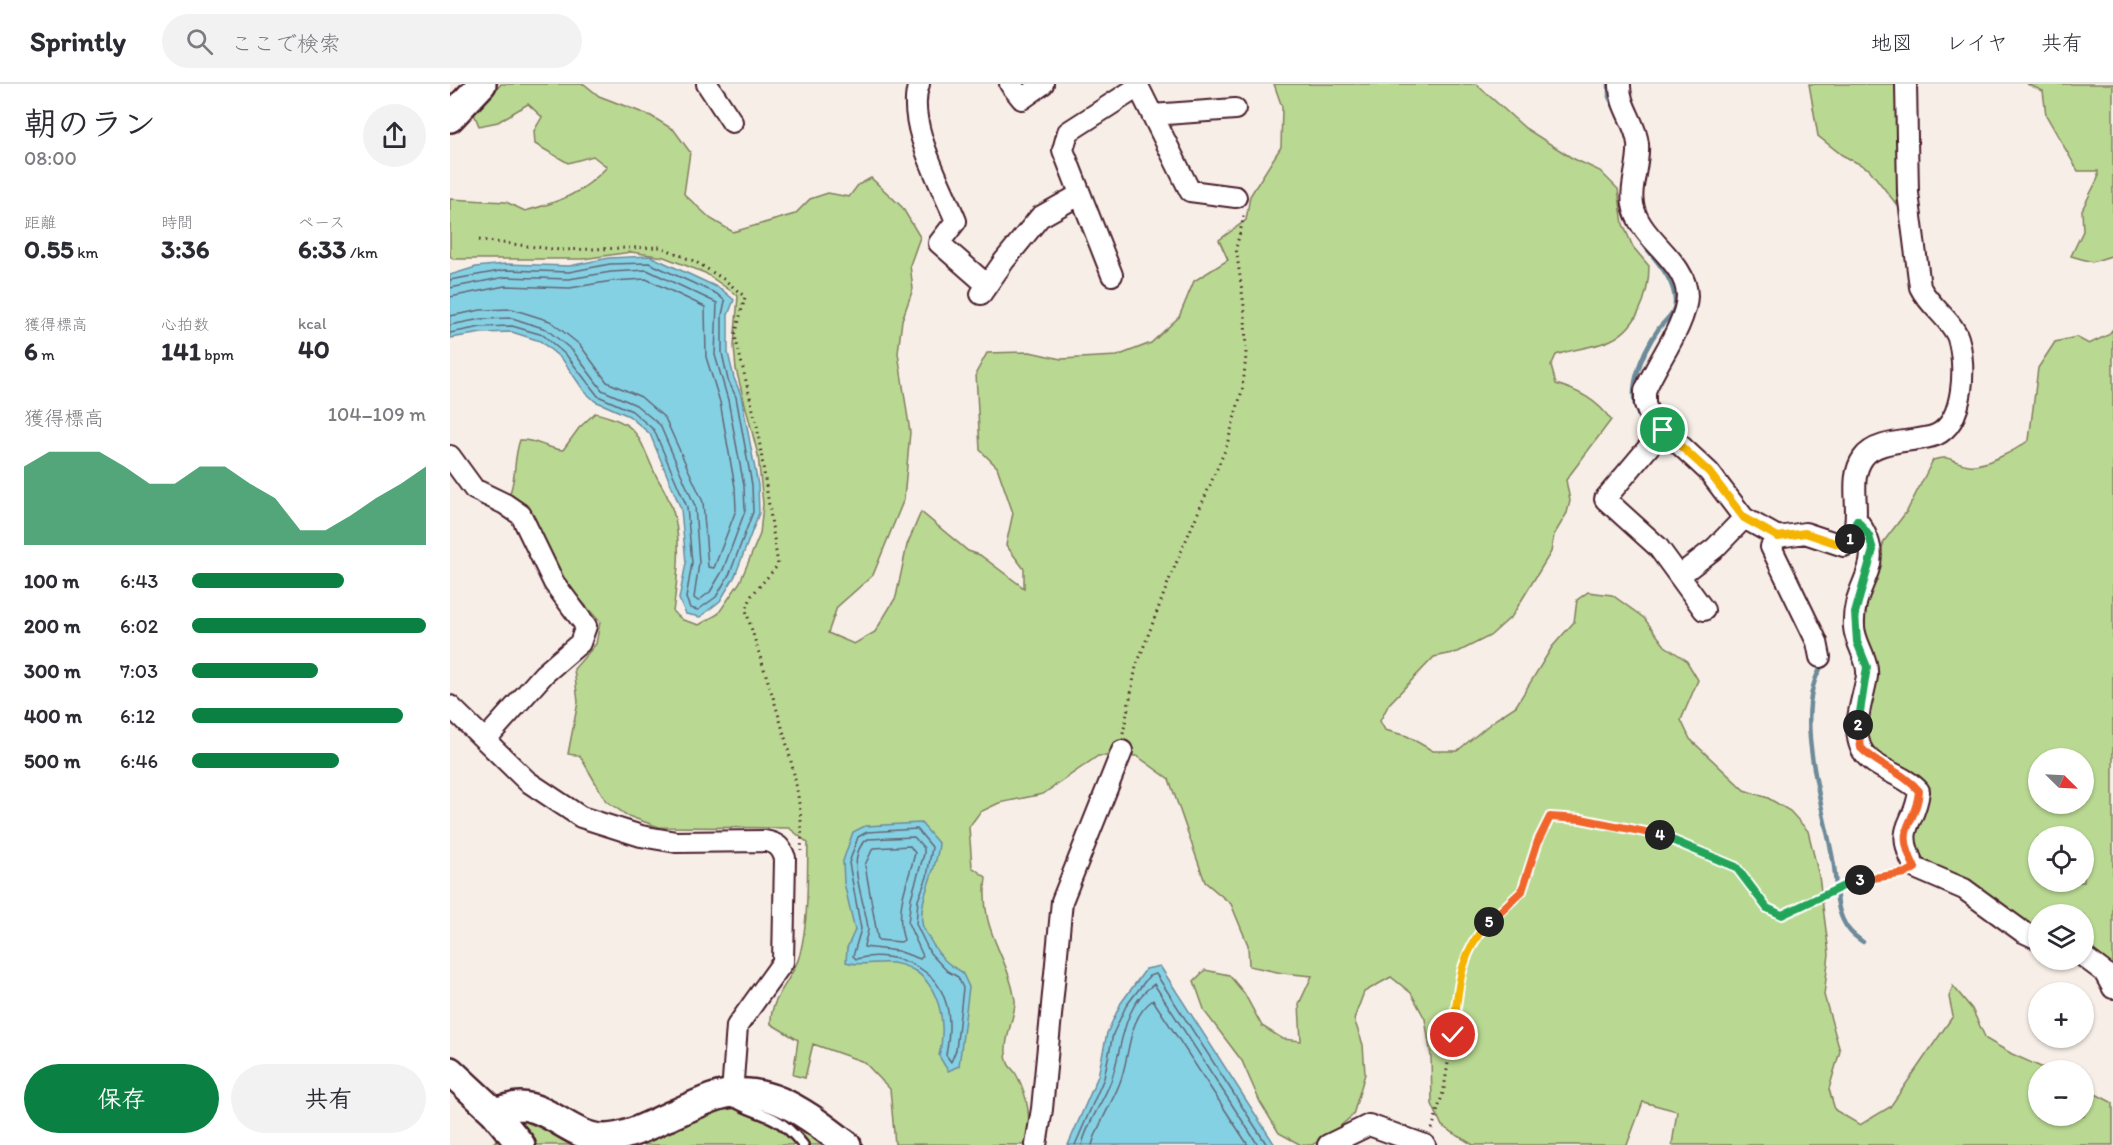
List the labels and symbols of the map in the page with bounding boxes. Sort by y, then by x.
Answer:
pin [1637,404,1688,455]
pin: 1 [1835,524,1865,554]
pin: 2 [1843,710,1873,740]
north arrow [2028,748,2094,814]
pin: 4 [1645,820,1675,850]
pin: 3 [1845,865,1875,895]
pin: 5 [1474,907,1504,937]
pin [1427,1009,1478,1060]

